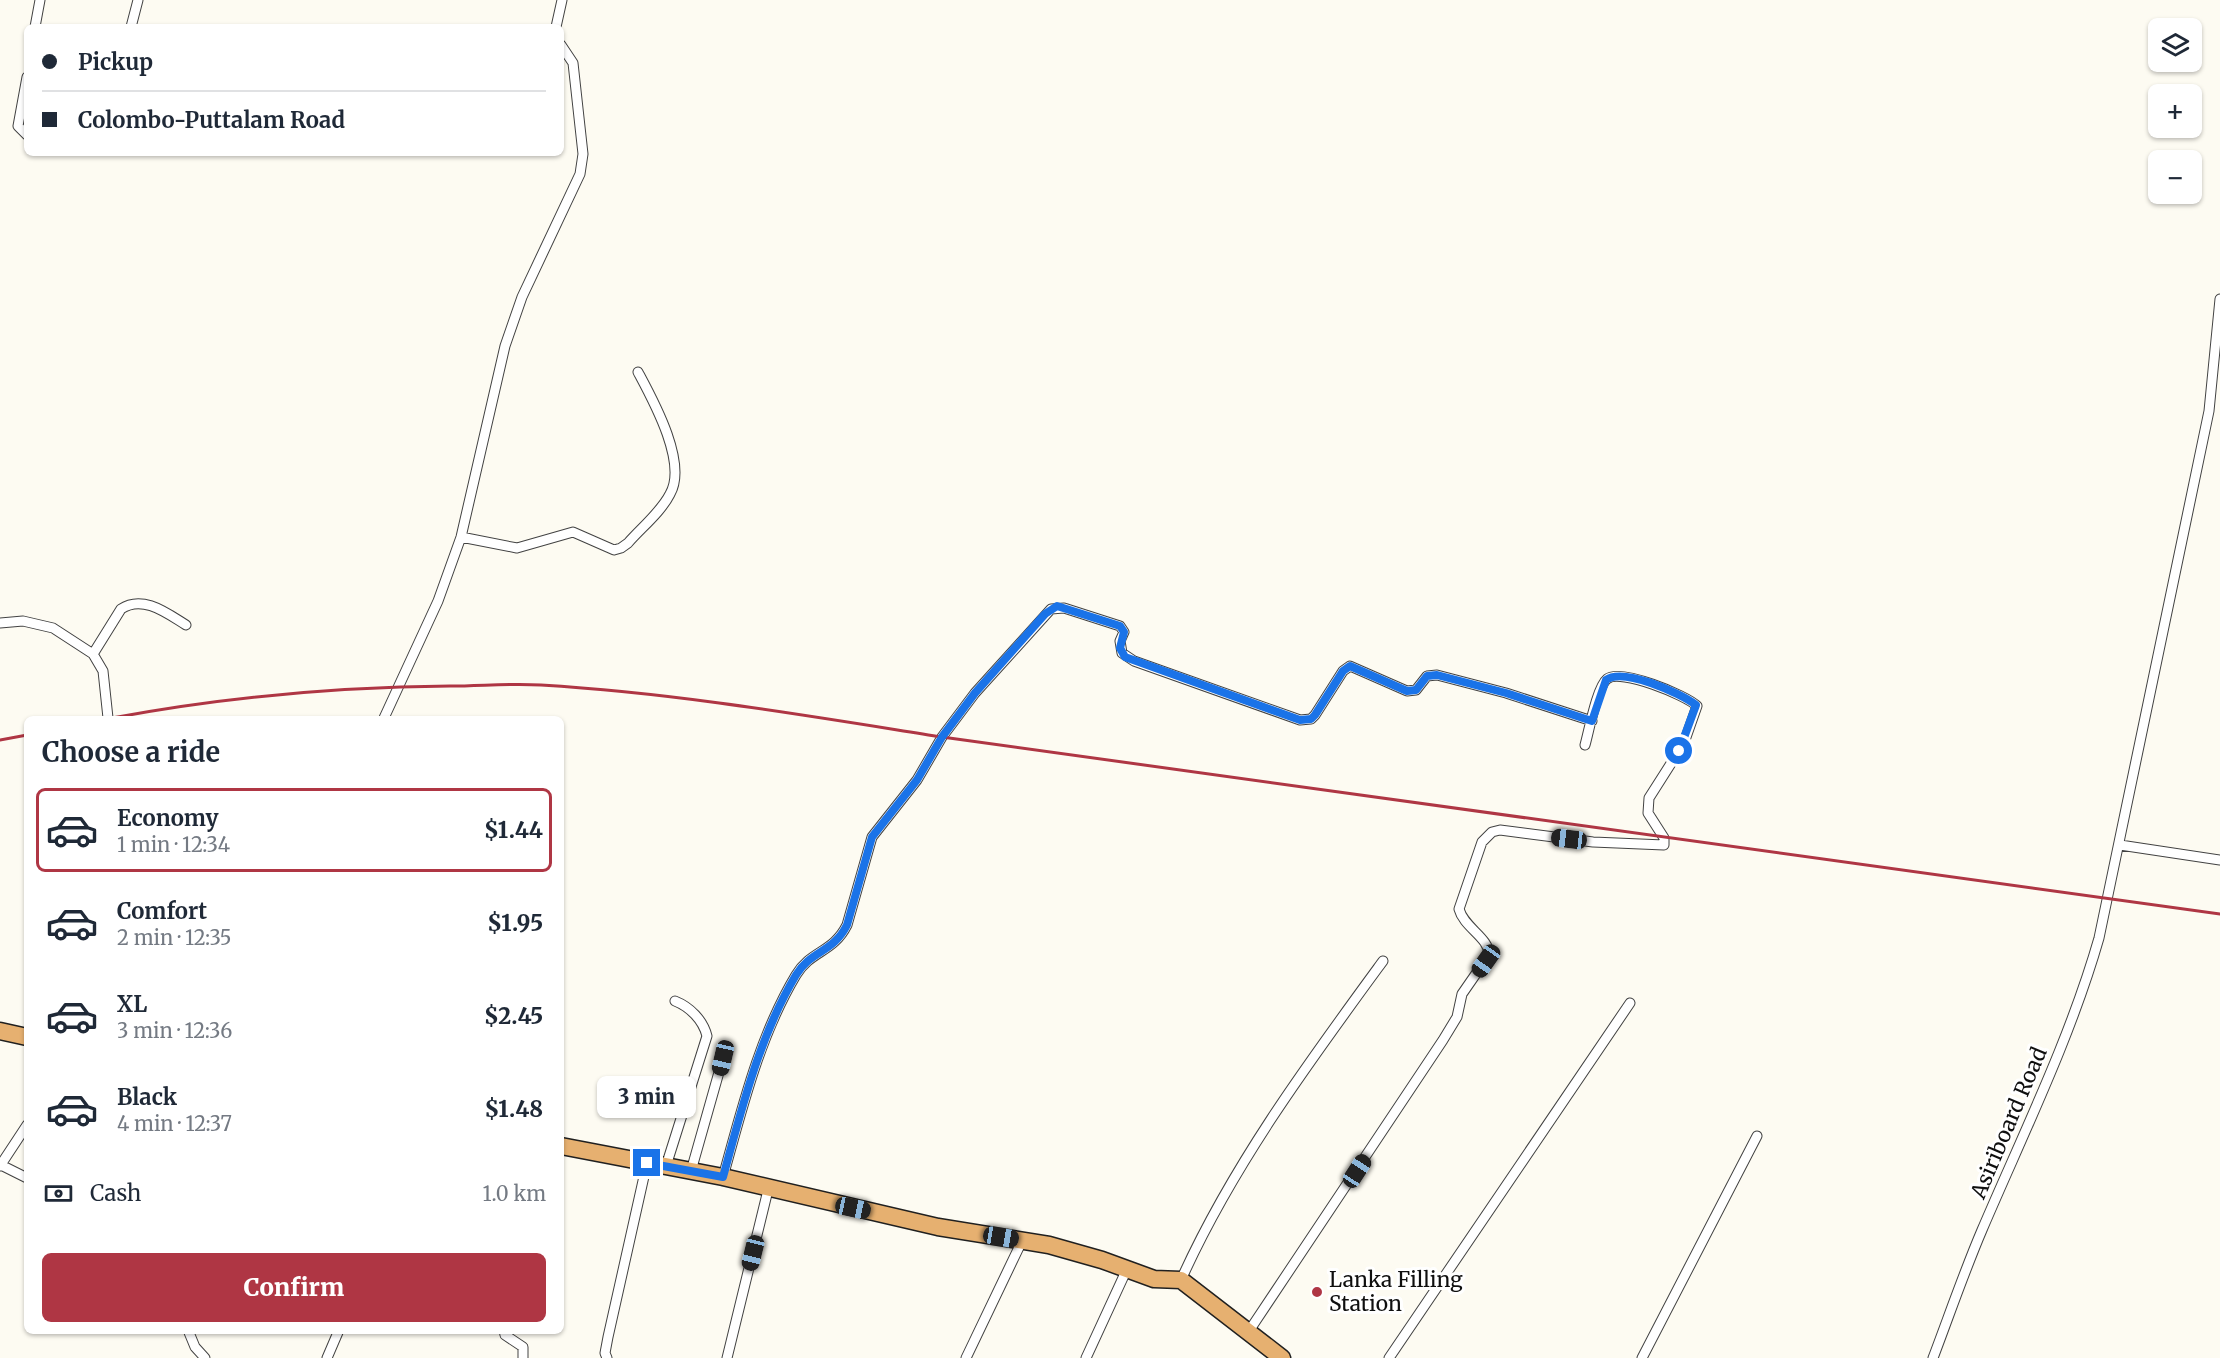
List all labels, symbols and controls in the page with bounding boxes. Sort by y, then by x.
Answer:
map controls [2148,18,2202,204]
button: layers [2148,18,2202,72]
text: Pickup [78,48,153,76]
button: + [2148,84,2202,138]
text: Colombo-Puttalam Road [78,106,345,134]
button: − [2148,150,2202,204]
text: Choose a ride [42,735,220,769]
route start [1665,737,1692,764]
icon: car [45,803,99,857]
text: Economy [117,804,218,832]
text: $1.44 [484,816,543,844]
car [1550,828,1588,850]
text: 1 min · 12:34 [117,832,230,857]
icon: car [45,896,99,950]
text: Comfort [117,897,207,925]
text: $1.95 [487,909,543,937]
text: 2 min · 12:35 [117,925,231,950]
car [1468,941,1504,981]
icon: car [45,989,99,1043]
text: XL [117,990,147,1018]
text: $2.45 [484,1002,543,1030]
text: 3 min · 12:36 [117,1018,232,1043]
car [710,1038,736,1078]
street label: Asiriboard Road [1964,1043,2053,1204]
callout: 3 min [598,1076,696,1118]
icon: car [45,1082,99,1136]
text: Black [117,1083,177,1111]
text: 3 min [618,1084,675,1109]
text: $1.48 [484,1095,543,1123]
text: 4 min · 12:37 [117,1111,232,1136]
route end [633,1149,660,1176]
car [1340,1151,1374,1191]
icon: cash [42,1177,75,1210]
text: Cash [90,1179,141,1207]
text: 1.0 km [482,1181,546,1206]
car [834,1195,872,1221]
car [982,1225,1020,1249]
car [740,1233,766,1273]
button: Confirm [42,1253,546,1322]
place label: Lanka Filling Station [1329,1266,1463,1317]
marker: Lanka Filling Station [1310,1285,1324,1299]

